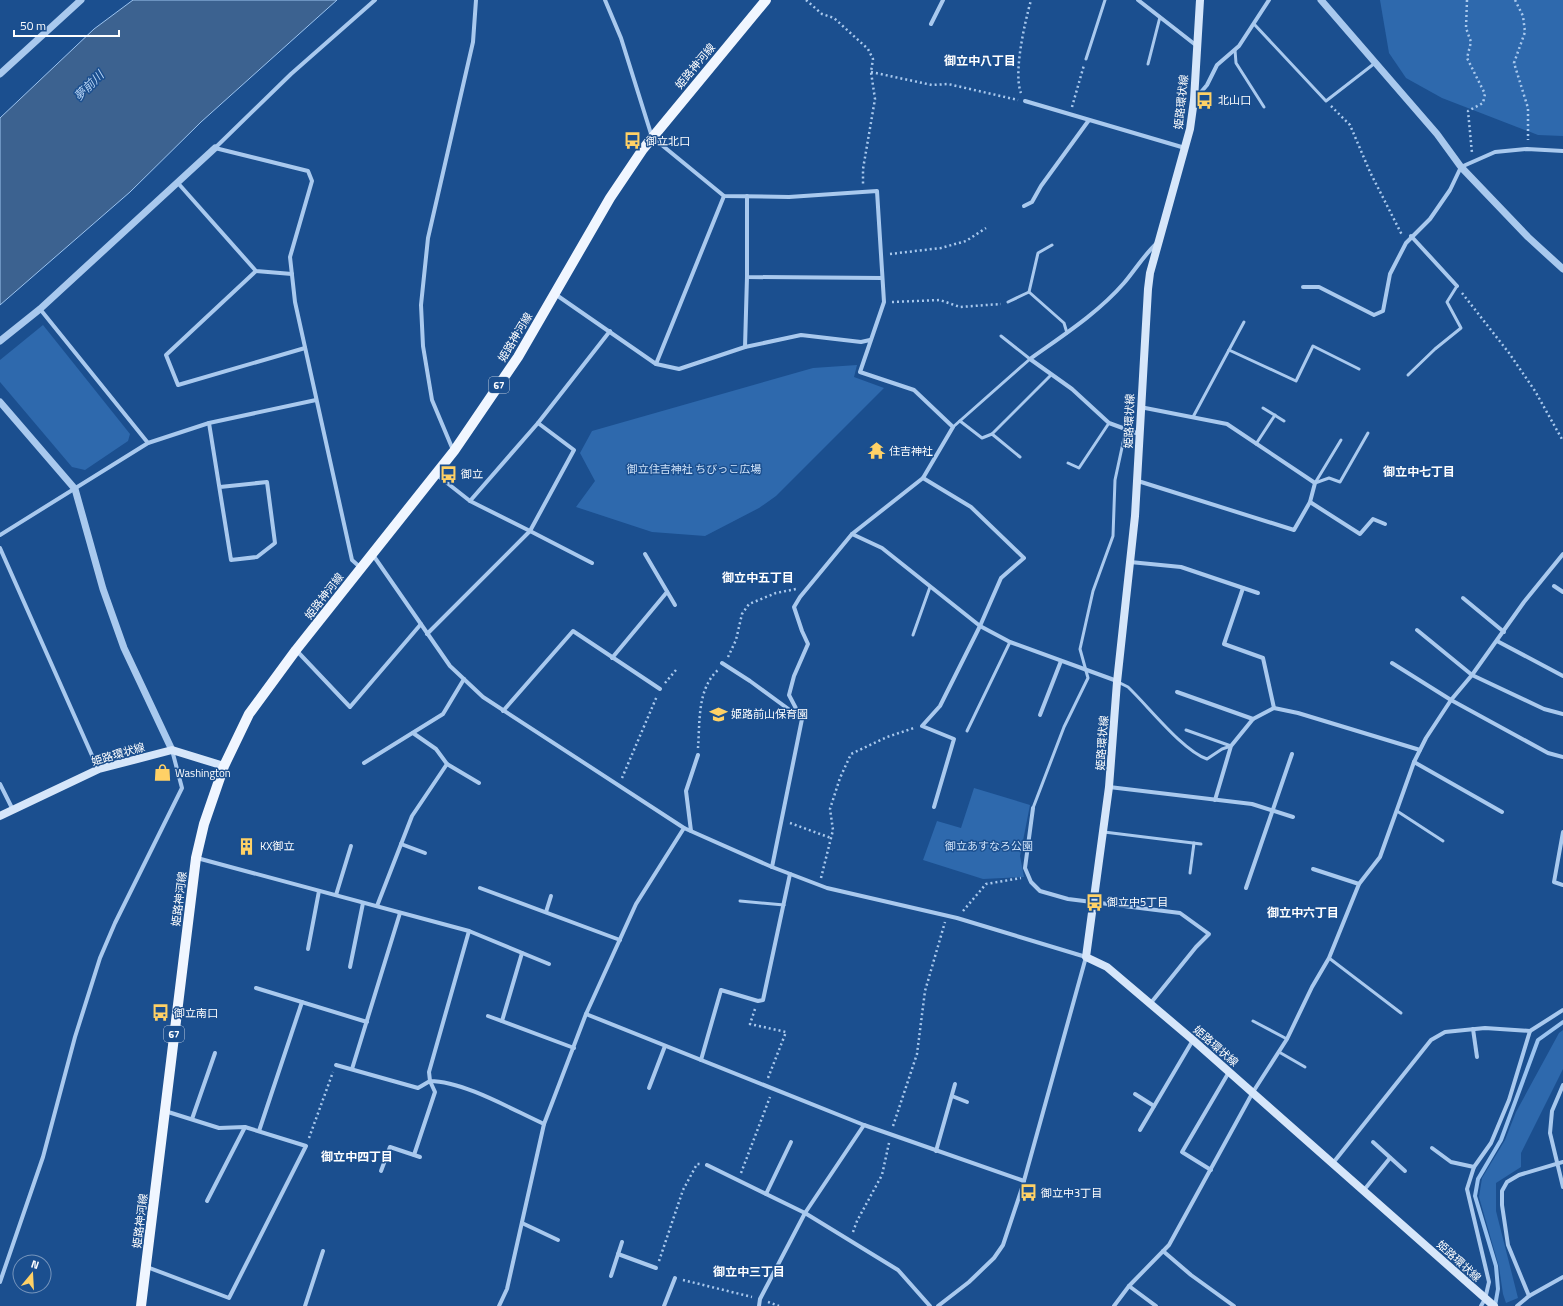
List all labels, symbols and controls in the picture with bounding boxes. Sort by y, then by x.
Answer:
scale bar [14,12,119,38]
text: 50 m [20,16,46,35]
street label: 姫路神河線 [671,40,719,92]
district label: 御立中八丁目 [944,51,1016,70]
water label: 夢前川 [69,65,110,105]
street label: 姫路環状線 [1170,74,1192,130]
bus stop icon: 北山口 [1195,90,1215,110]
place label: 北山口 [1218,92,1251,108]
bus stop icon: 御立北口 [623,131,643,151]
place label: 御立北口 [645,133,690,149]
street label: 姫路神河線 [494,309,536,365]
road number: 67 [489,377,509,393]
street label: 姫路環状線 [1120,393,1138,449]
temple icon: 住吉神社 [866,441,886,461]
place label: 住吉神社 [889,443,933,459]
park label: 御立住吉神社 ちびっこ広場 [626,461,761,477]
district label: 御立中七丁目 [1383,462,1455,481]
bus stop icon: 御立 [438,464,458,484]
place label: 御立 [460,466,483,482]
district label: 御立中五丁目 [722,568,794,587]
street label: 姫路神河線 [301,569,347,623]
school or university icon: 姫路前山保育園 [708,704,728,724]
place label: 姫路前山保育園 [731,706,808,722]
street label: 姫路環状線 [1092,715,1112,771]
street label: 姫路環状線 [89,739,147,769]
shop icon: Washington [152,763,172,783]
place label: Washington [175,765,231,781]
building icon: KX御立 [237,836,257,856]
place label: KX御立 [260,838,294,854]
park label: 御立あすなろ公園 [944,838,1033,854]
street label: 姫路神河線 [168,871,190,927]
bus stop icon: 御立中5丁目 [1084,892,1104,912]
place label: 御立中5丁目 [1106,894,1168,910]
district label: 御立中六丁目 [1267,903,1339,922]
bus stop icon: 御立南口 [151,1003,171,1023]
place label: 御立南口 [173,1005,218,1021]
street label: 姫路環状線 [1190,1022,1242,1070]
road number: 67 [164,1026,184,1042]
district label: 御立中四丁目 [321,1147,393,1166]
bus stop icon: 御立中3丁目 [1018,1183,1038,1203]
place label: 御立中3丁目 [1040,1185,1102,1201]
street label: 姫路神河線 [129,1193,151,1249]
street label: 姫路環状線 [1433,1237,1485,1285]
north arrow [12,1254,52,1294]
text: N [29,1256,41,1273]
district label: 御立中三丁目 [713,1262,785,1281]

